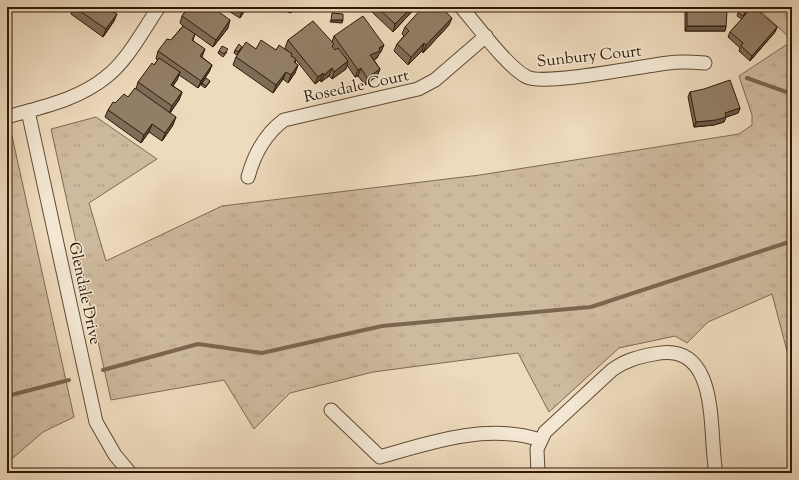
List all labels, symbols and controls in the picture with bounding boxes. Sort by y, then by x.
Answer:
street label: Sunbury Court [536,40,643,74]
street label: Rosedale Court [302,65,412,110]
street label: Glendale Drive [61,240,106,347]

